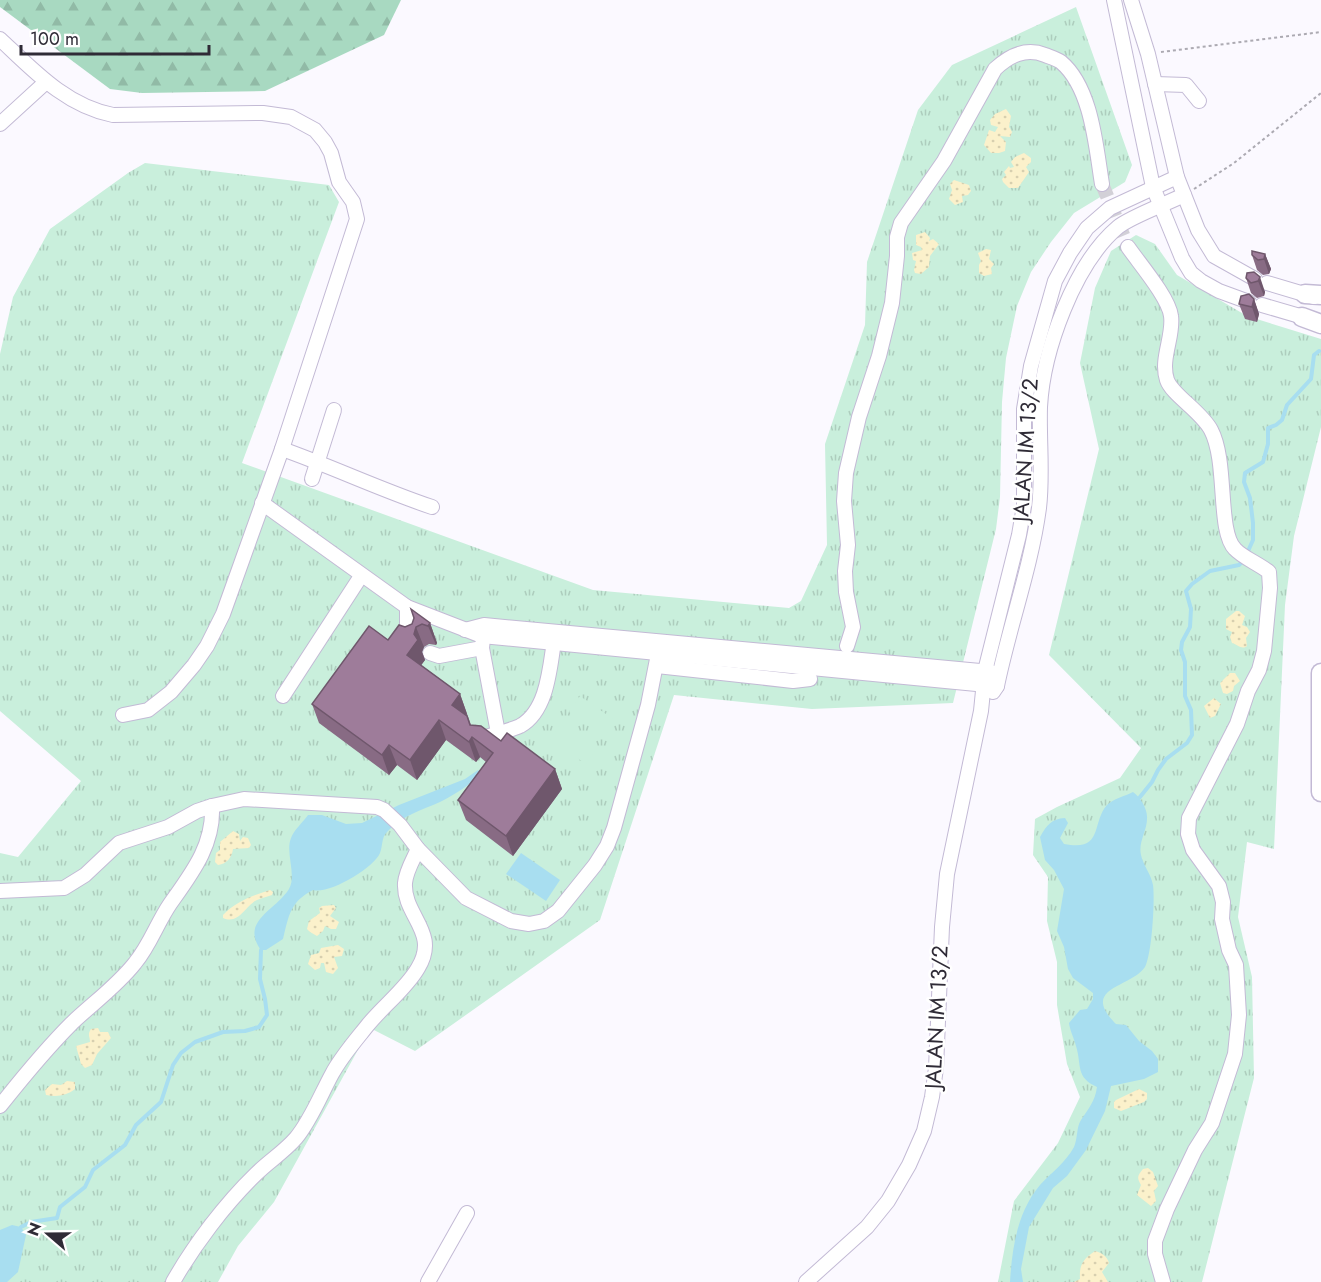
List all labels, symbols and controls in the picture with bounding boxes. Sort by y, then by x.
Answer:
scale bar [21,18,208,56]
text: 100 m [30,26,79,52]
street label: JALAN IM 13/2 [1004,377,1046,526]
street label: JALAN IM 13/2 [916,944,956,1093]
north arrow [18,1204,78,1264]
text: N [21,1219,47,1239]

